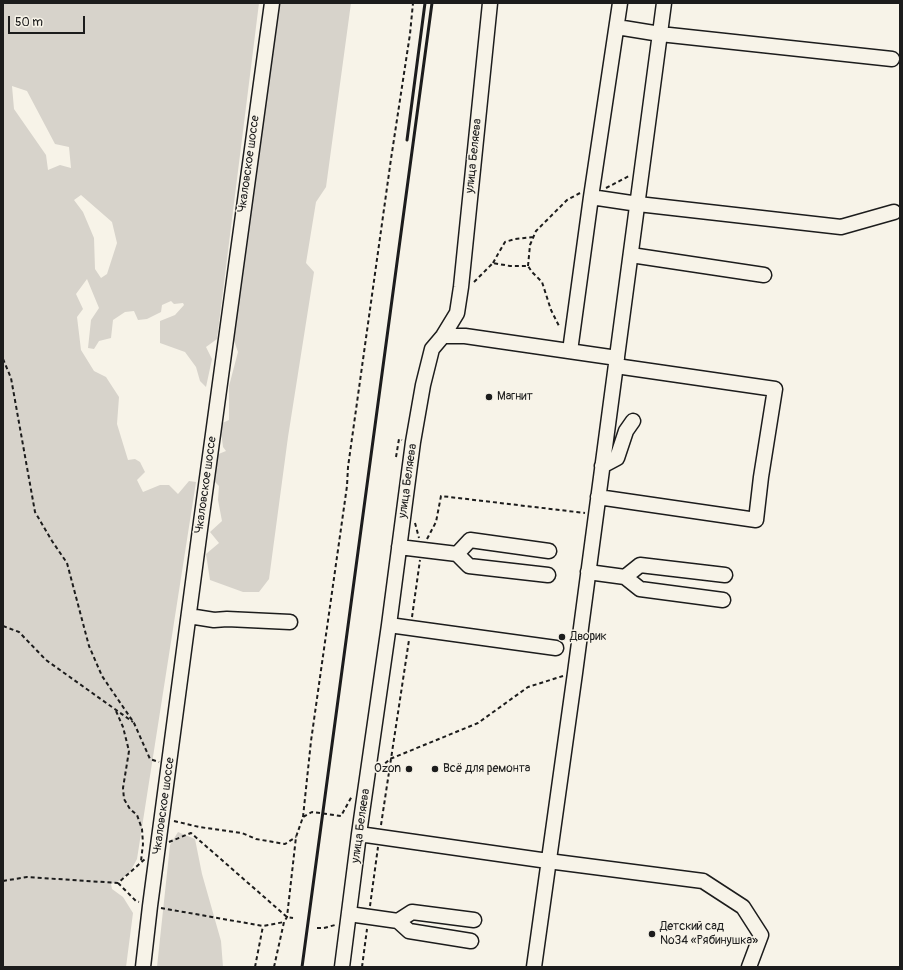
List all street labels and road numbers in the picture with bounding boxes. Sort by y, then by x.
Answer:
street label: Чкаловское шоссе [235,115,263,213]
street label: улица Беляева [463,118,485,194]
street label: Чкаловское шоссе [192,436,220,534]
street label: улица Беляева [396,443,420,519]
street label: Чкаловское шоссе [150,757,178,855]
street label: улица Беляева [349,788,373,864]

